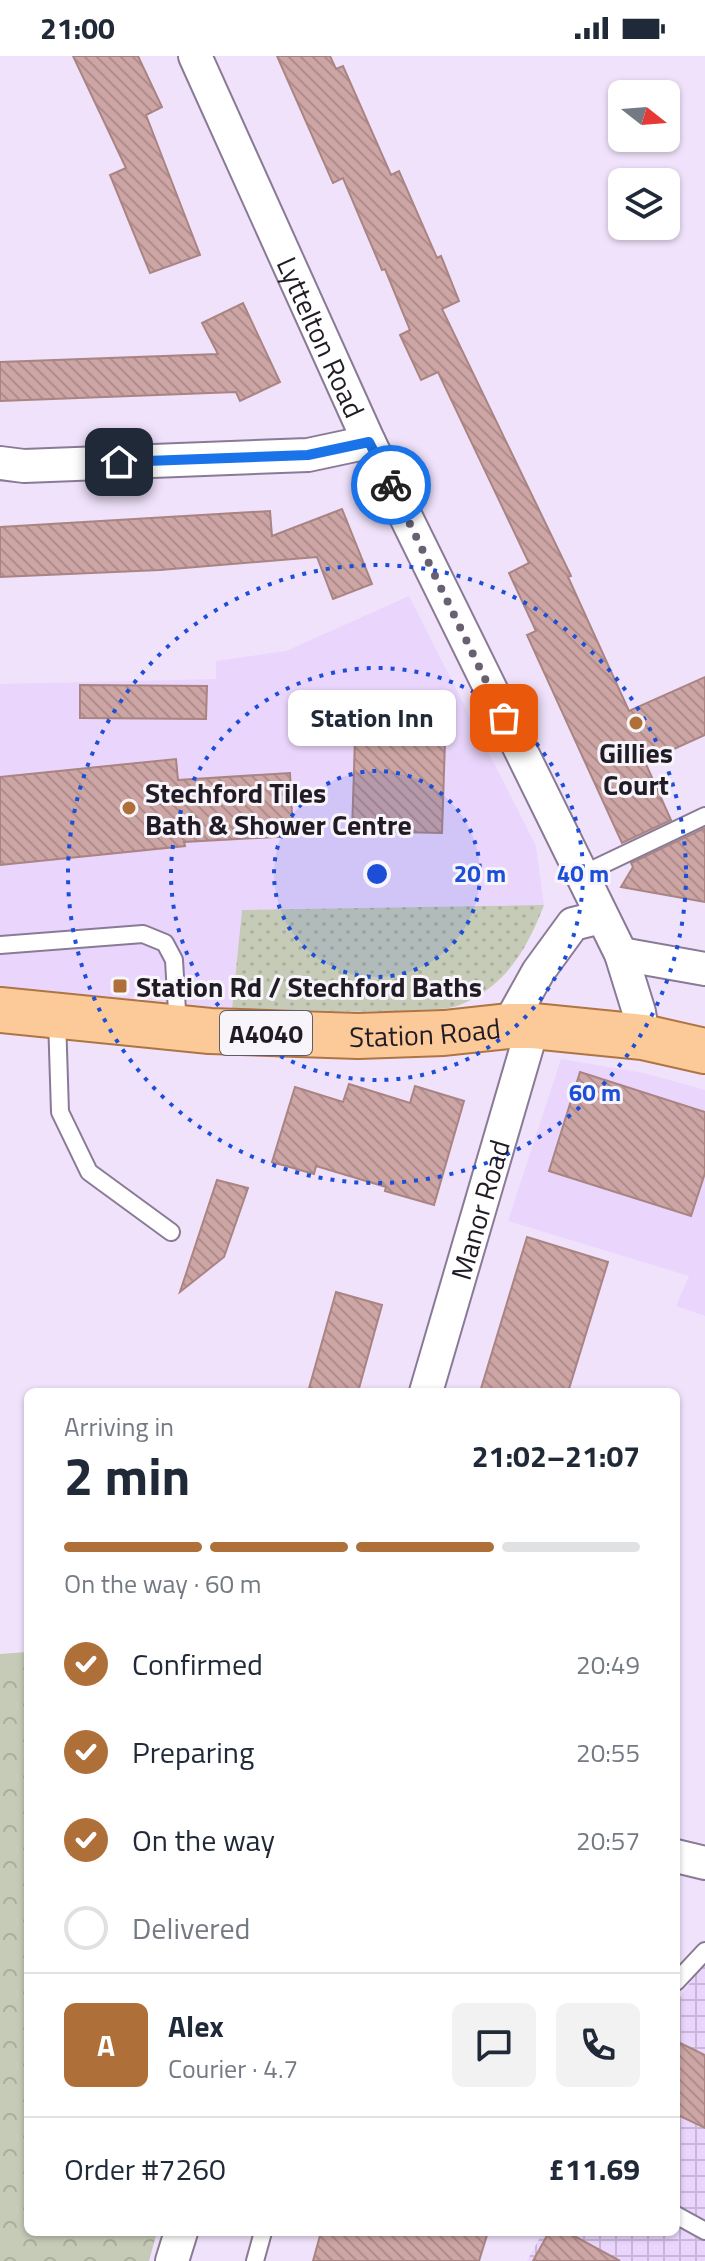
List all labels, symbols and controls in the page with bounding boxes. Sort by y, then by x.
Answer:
text: 21:00 [40,5,115,51]
north arrow [608,80,680,152]
map controls [608,80,680,240]
button: layers [608,168,680,240]
street label: Lyttelton Road [267,249,377,424]
pin [85,428,153,496]
icon: home [97,440,141,484]
courier [351,445,431,525]
icon: bike [369,463,413,507]
pin [470,684,538,752]
callout: Station Inn [288,690,456,746]
icon: bag [482,696,526,740]
text: Station Inn [310,698,434,737]
marker: Gillies Court [627,714,645,732]
place label: Gillies Court [599,731,673,806]
place label: Stechford Tiles Bath & Shower Centre [145,771,412,846]
marker: Stechford Tiles Bath & Shower Centre [120,799,138,817]
text: 20 m [454,855,506,891]
text: 40 m [557,855,609,891]
centre of rings [363,860,391,888]
place label: Station Rd / Stechford Baths [136,965,482,1008]
marker: Station Rd / Stechford Baths [111,977,129,995]
street label: Station Road [348,1005,503,1058]
road number: A4040 [220,1011,312,1055]
text: 60 m [569,1074,621,1110]
street label: Manor Road [438,1135,520,1285]
text: Arriving in [64,1407,174,1446]
text: 21:02–21:07 [472,1433,640,1479]
text: 2 min [64,1436,190,1515]
text: On the way · 60 m [64,1564,262,1603]
text: Confirmed [132,1641,263,1687]
icon: check [64,1642,108,1686]
text: 20:49 [576,1645,640,1684]
text: Preparing [132,1729,254,1775]
icon: check [64,1730,108,1774]
text: 20:55 [576,1733,640,1772]
text: On the way [132,1817,275,1863]
icon: check [64,1818,108,1862]
text: 20:57 [576,1821,640,1860]
text: Delivered [132,1905,250,1951]
text: Alex [168,2003,224,2049]
button: chat [452,2003,536,2087]
button: phone [556,2003,640,2087]
text: A [97,2022,115,2068]
text: Courier · 4.7 [168,2049,298,2088]
text: Order #7260 [64,2146,226,2192]
text: £11.69 [548,2146,640,2192]

